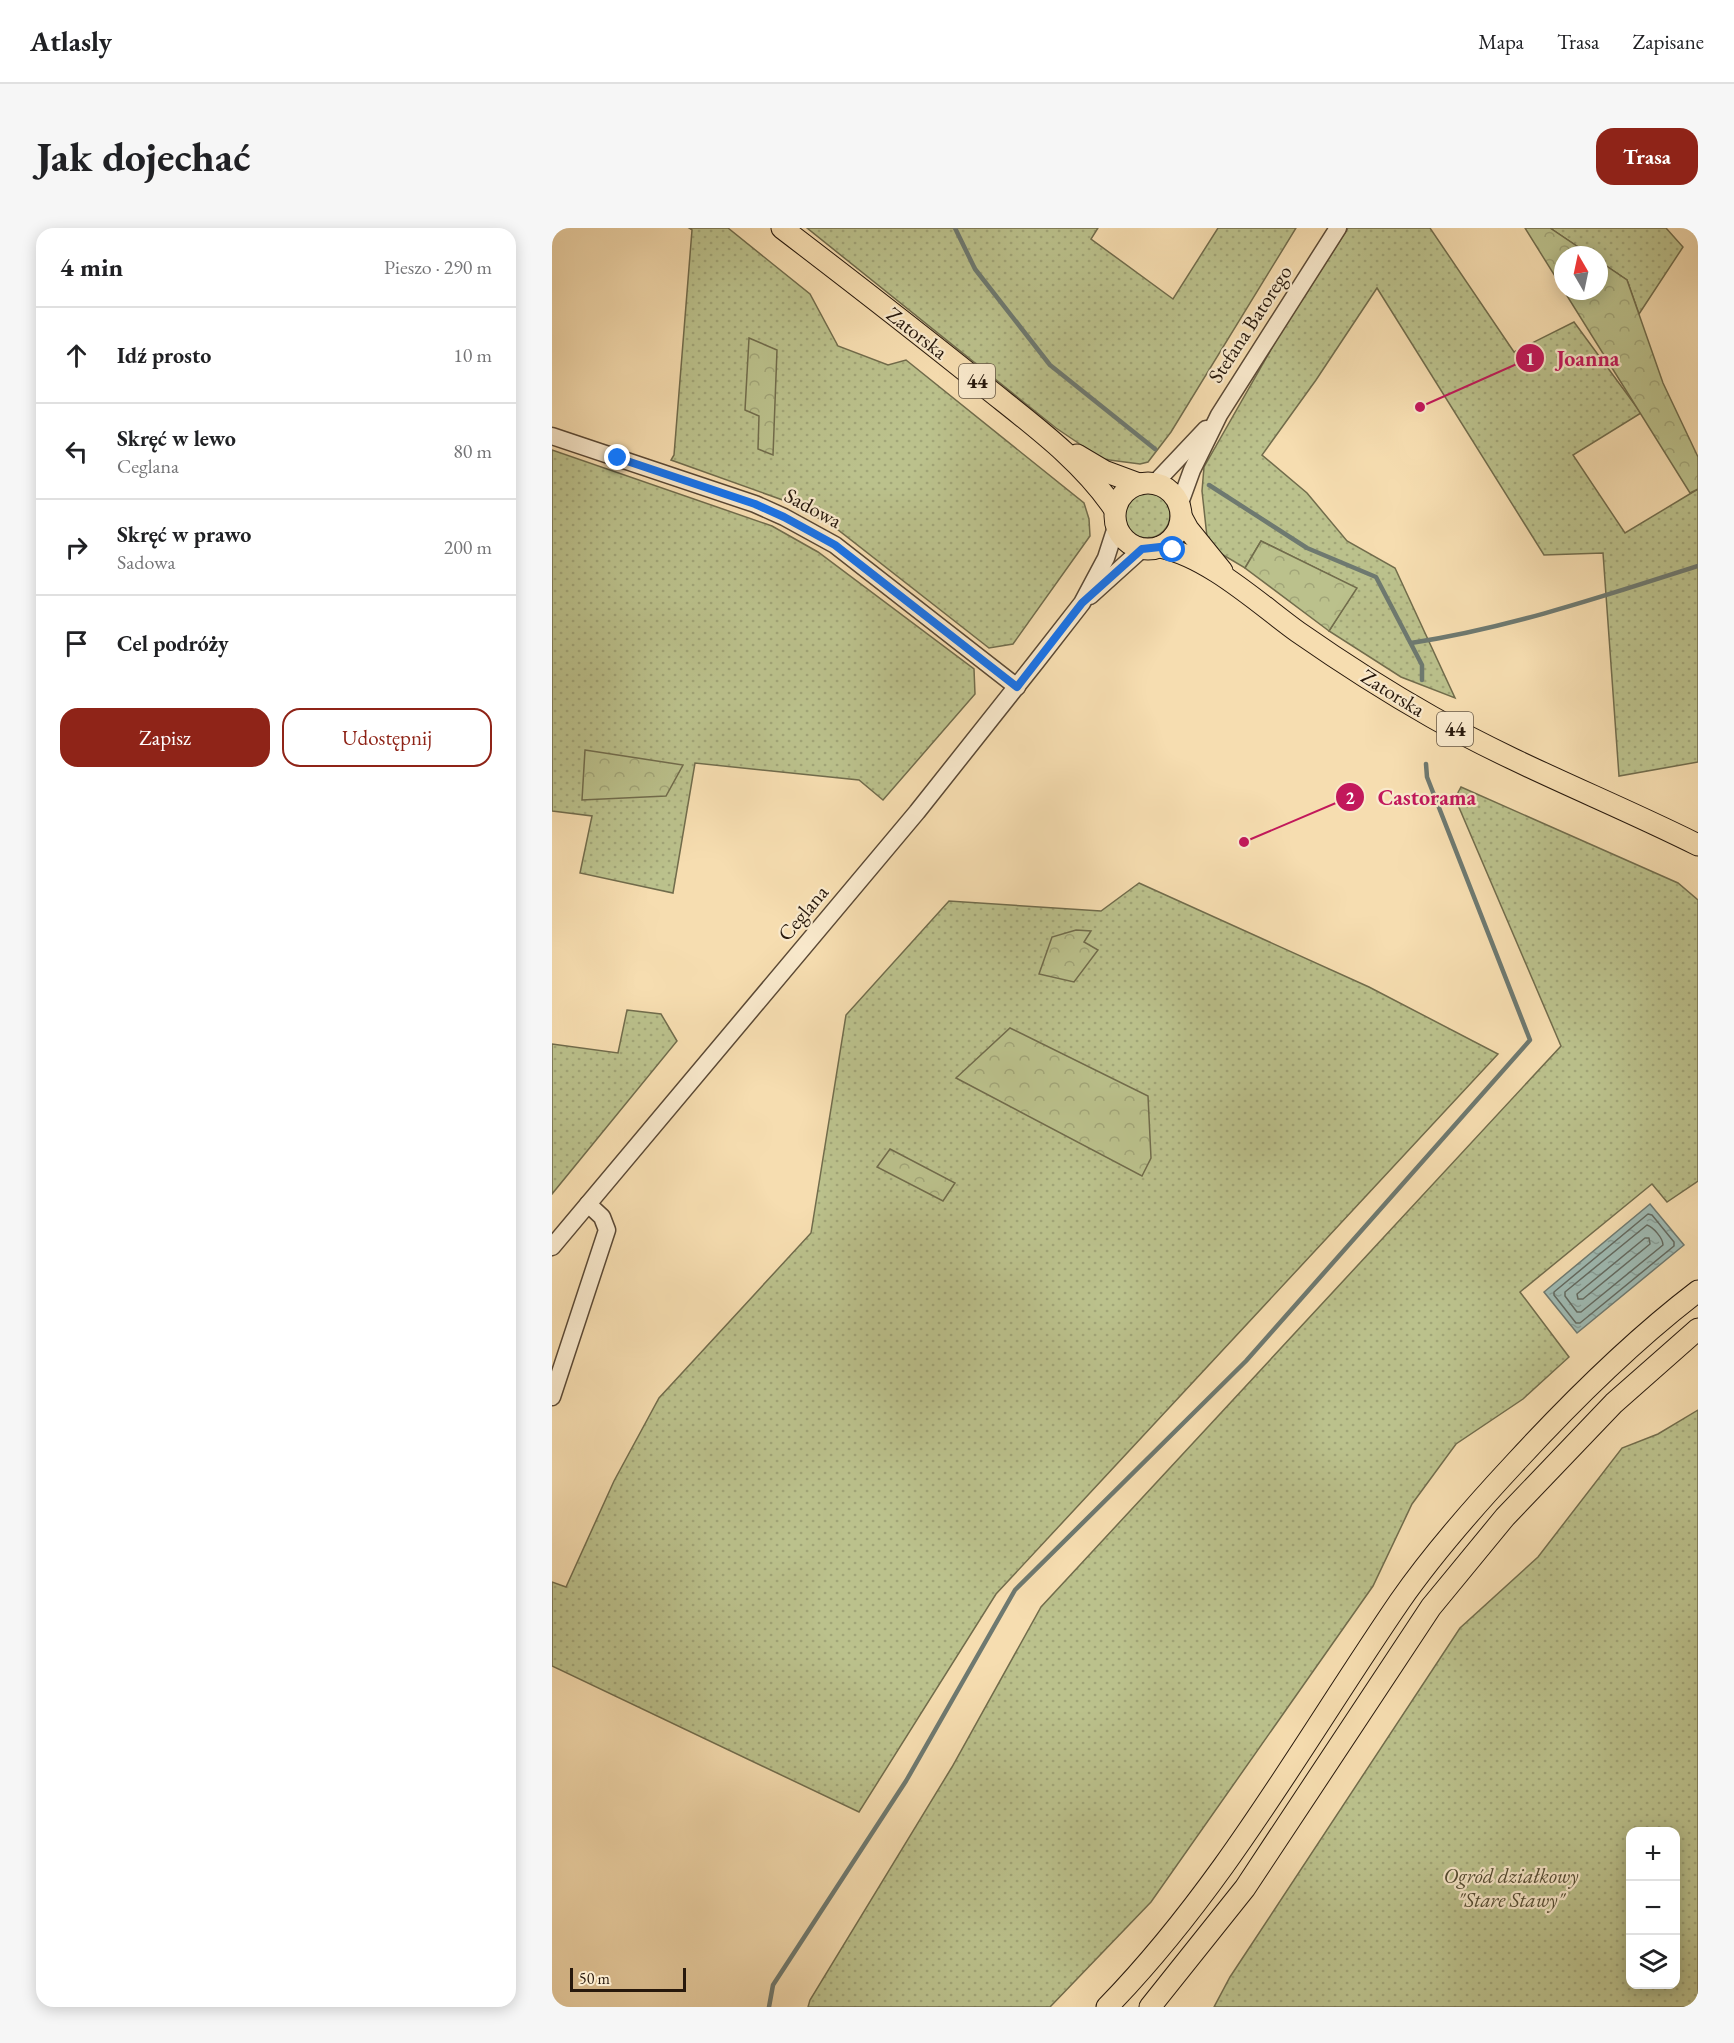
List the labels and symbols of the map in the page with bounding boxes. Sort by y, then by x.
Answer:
north arrow [1554,246,1608,300]
street label: Stefana Batorego [1201,260,1298,388]
street label: Zatorska [881,300,954,365]
callout: Joanna [1515,338,1632,378]
text: Joanna [1554,344,1620,373]
text: 1 [1525,347,1535,370]
road number: 44 [959,364,995,398]
route end [604,444,630,470]
street label: Sadowa [780,481,847,534]
route start [1159,536,1185,562]
street label: Zatorska [1356,663,1431,723]
road number: 44 [1437,712,1473,746]
callout: Castorama [1335,777,1488,817]
text: Castorama [1378,783,1477,812]
text: 2 [1345,786,1355,809]
street label: Ceglana [771,879,834,946]
park label: Ogród działkowy "Stare Stawy" [1443,1862,1579,1913]
scale bar [570,1965,686,1992]

